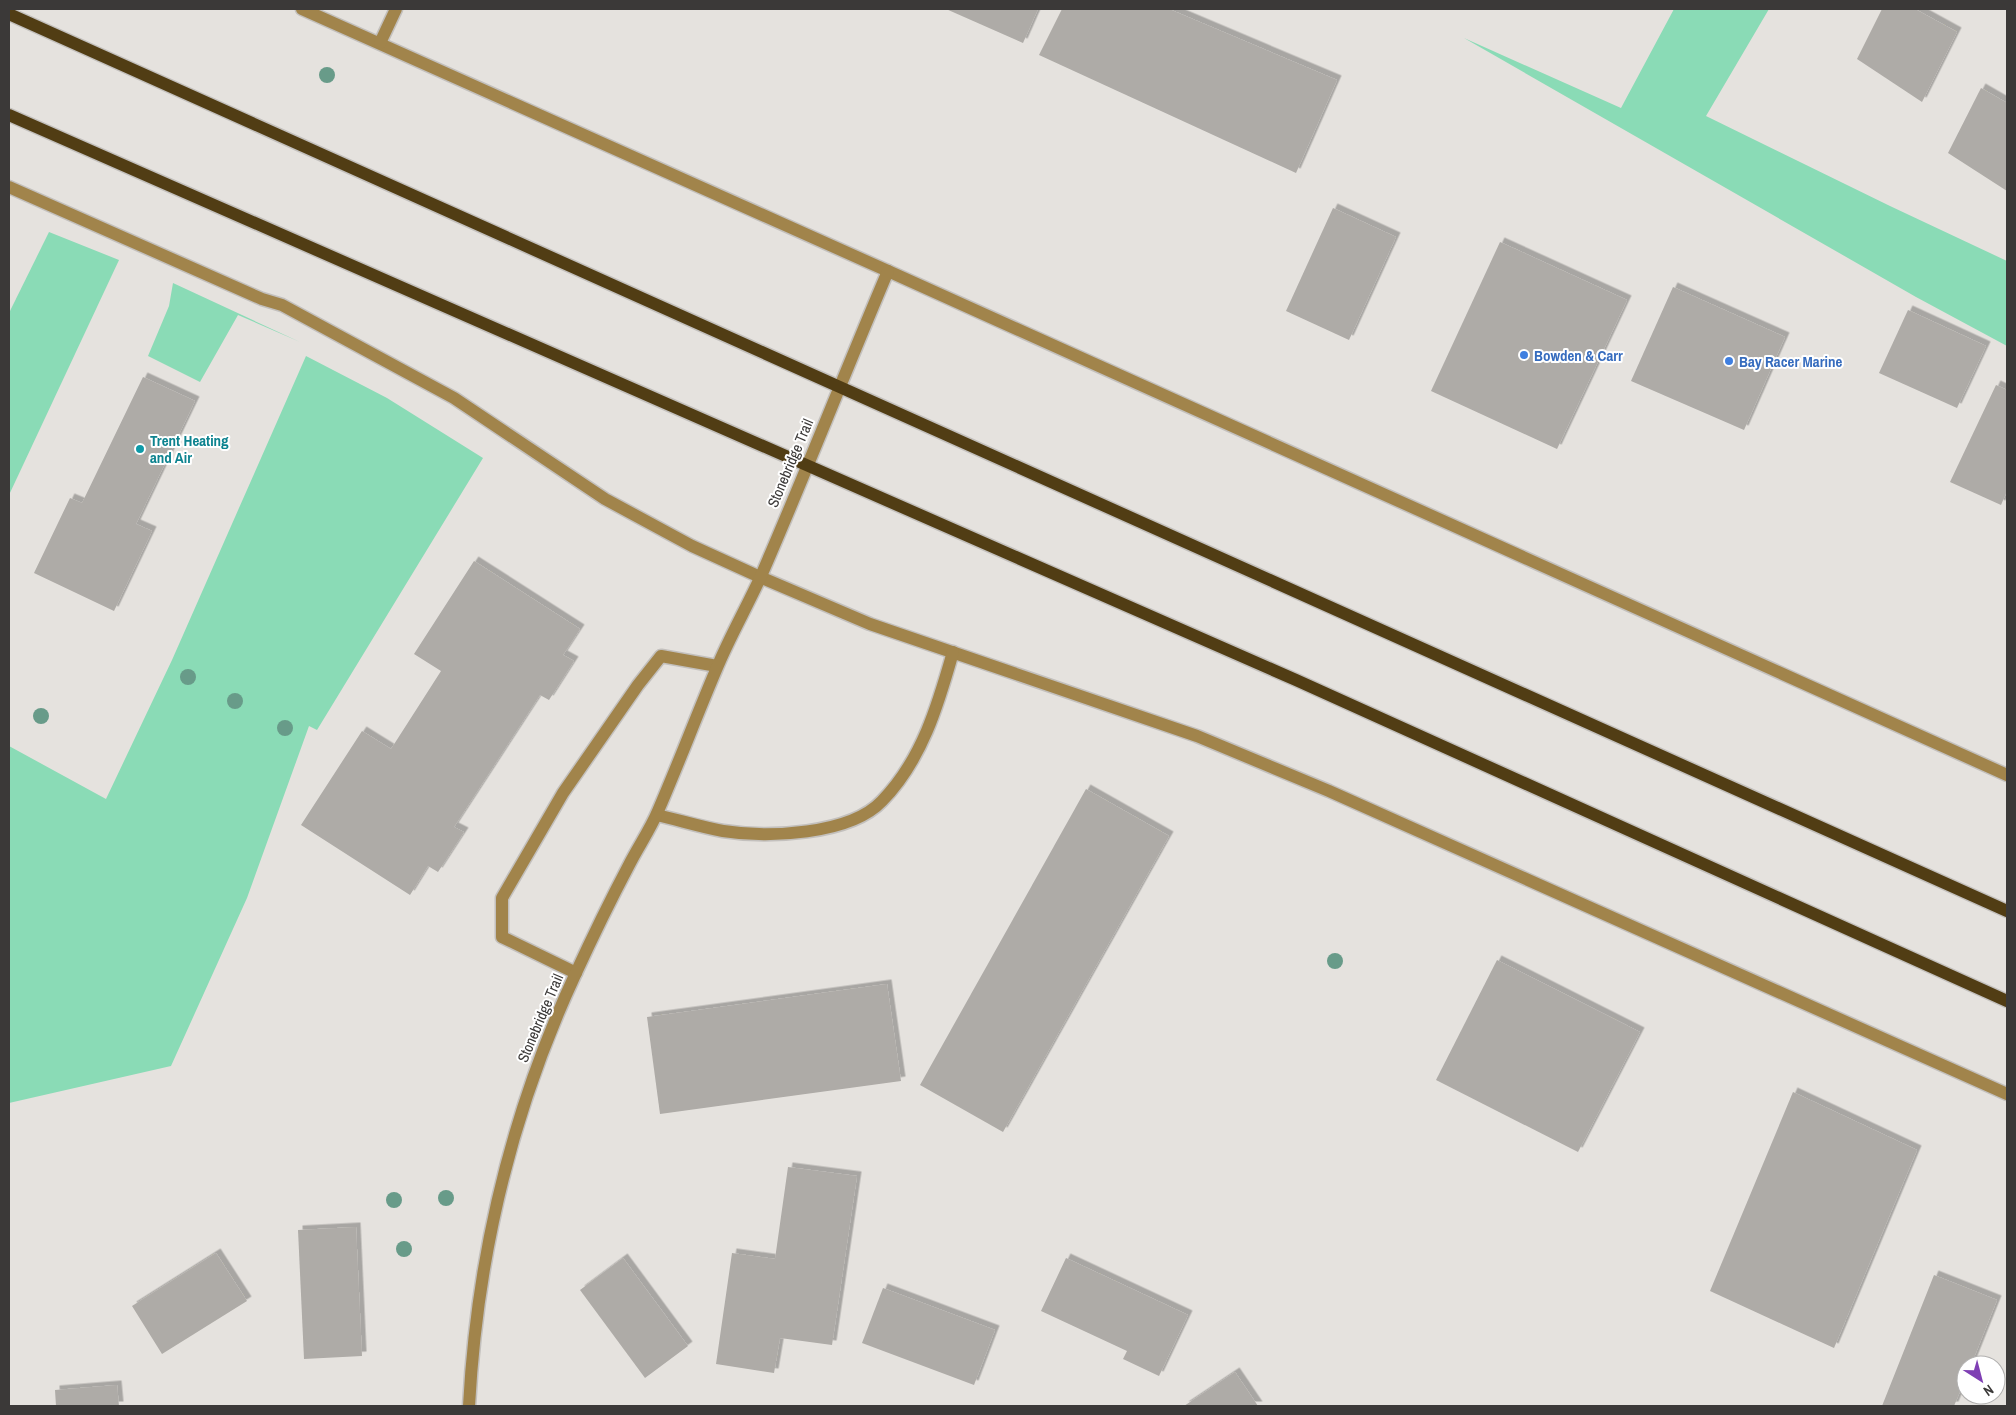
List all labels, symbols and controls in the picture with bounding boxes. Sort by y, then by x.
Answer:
place label: Bowden & Carr [1534,345,1623,366]
marker: Bowden & Carr [1518,349,1530,361]
place label: Bay Racer Marine [1739,351,1842,372]
marker: Bay Racer Marine [1723,355,1735,367]
street label: Stonebridge Trail [762,415,818,511]
place label: Trent Heating and Air [150,430,229,468]
marker: Trent Heating and Air [134,443,146,455]
street label: Stonebridge Trail [512,970,568,1066]
north arrow [1956,1355,2006,1405]
text: N [1980,1381,1997,1400]

